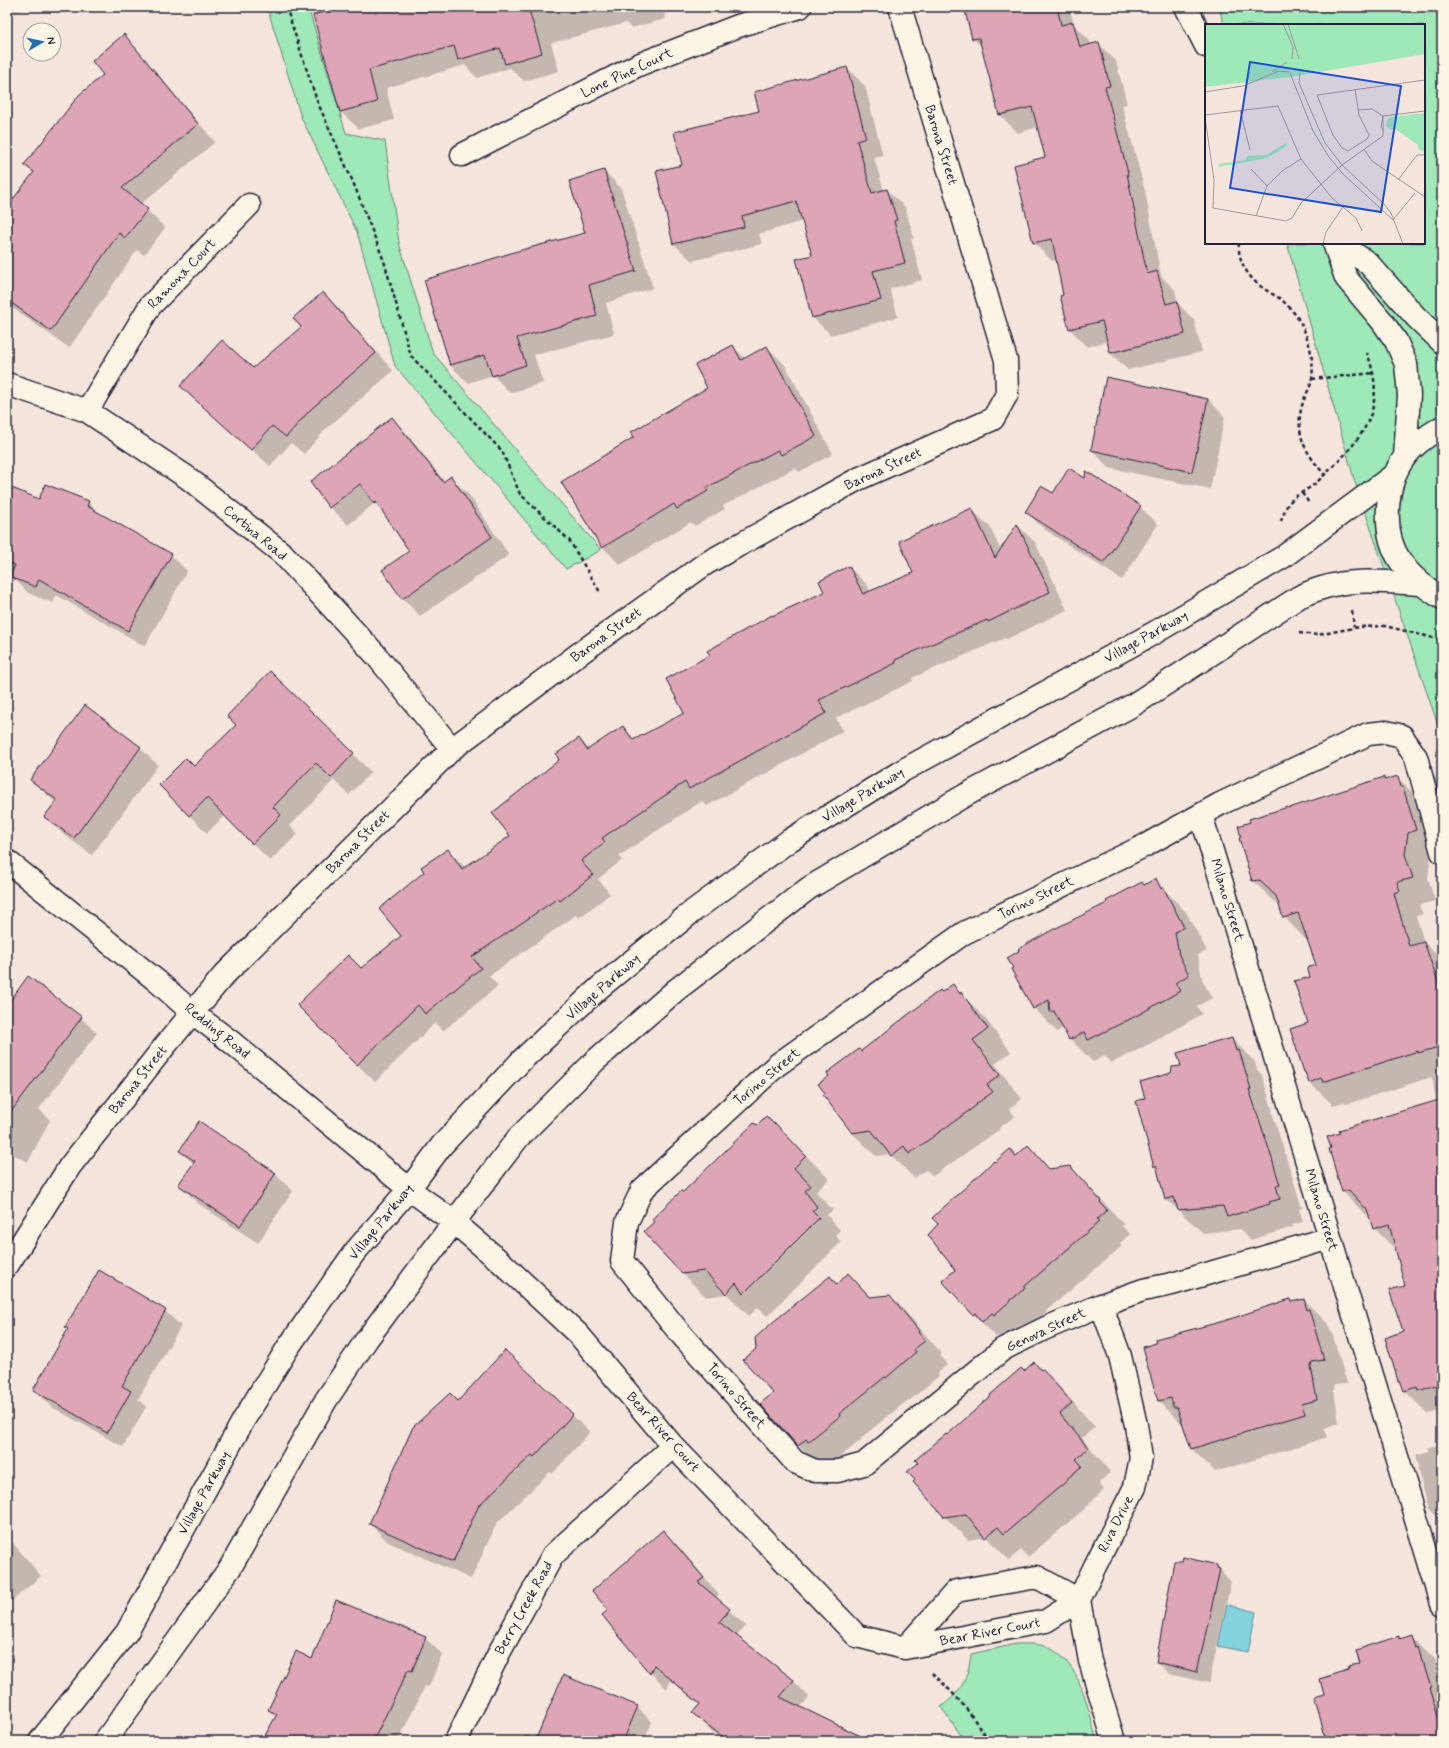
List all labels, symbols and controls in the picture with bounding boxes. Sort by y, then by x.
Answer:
north arrow [22,22,62,62]
inset map [1205,24,1425,244]
text: N [43,36,58,45]
street label: Lone Pine Court [578,44,677,102]
street label: Barona Street [920,103,962,187]
street label: Ramona Court [144,235,220,313]
street label: Barona Street [842,443,924,495]
street label: Cortina Road [219,501,291,565]
street label: Barona Street [567,603,645,667]
street label: Village Parkway [1101,607,1191,667]
street label: Village Parkway [818,763,908,827]
street label: Barona Street [322,806,394,878]
street label: Milano Street [1206,857,1248,944]
street label: Torino Street [995,872,1077,924]
street label: Village Parkway [562,950,644,1024]
street label: Redding Road [179,999,253,1064]
street label: Barona Street [105,1042,171,1118]
street label: Torino Street [730,1043,805,1110]
street label: Milano Street [1300,1167,1342,1254]
street label: Village Parkway [345,1180,417,1264]
street label: Genova Street [1003,1303,1089,1356]
street label: Torino Street [702,1359,770,1433]
street label: Bear River Court [622,1388,704,1476]
street label: Village Parkway [174,1448,234,1538]
street label: Riva Drive [1094,1492,1138,1555]
street label: Berry Creek Road [491,1558,557,1658]
street label: Bear River Court [938,1613,1042,1651]

